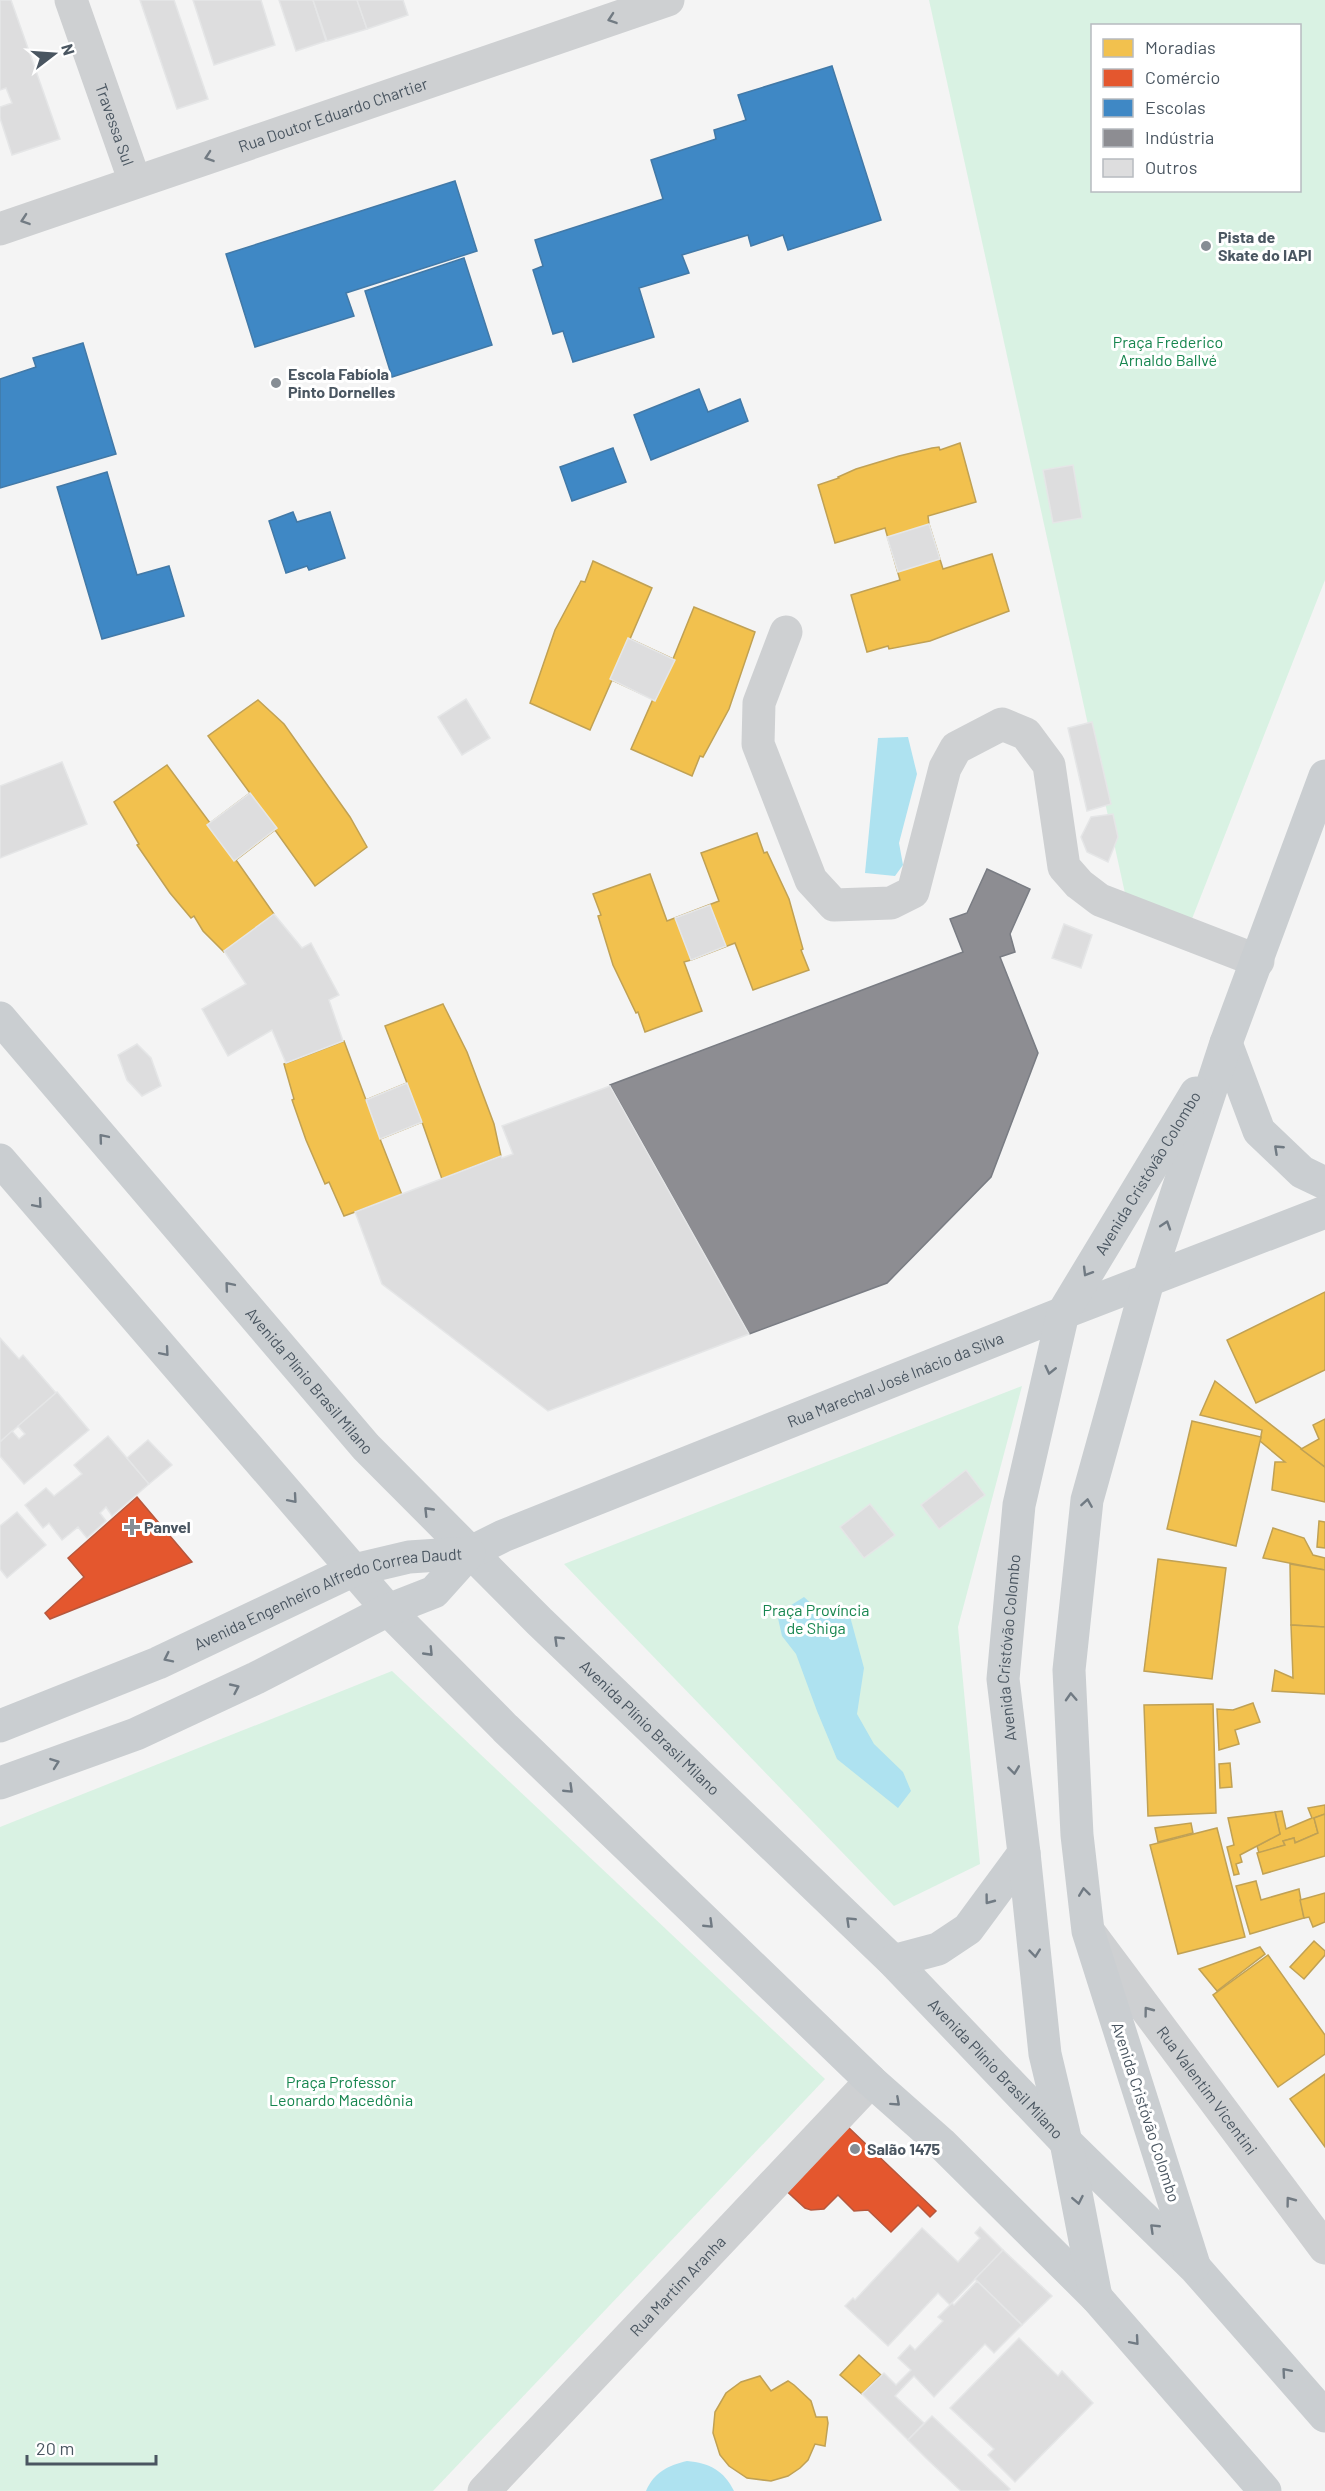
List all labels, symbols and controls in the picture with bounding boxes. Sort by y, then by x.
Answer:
one-way arrow [607,12,618,24]
north arrow [24,24,84,84]
legend [1091,24,1301,192]
text: Moradias [1145,36,1216,58]
text: N [58,42,79,57]
text: Comércio [1145,66,1220,88]
street label: Rua Doutor Eduardo Chartier [236,73,430,156]
street label: Travessa Sul [92,81,138,168]
text: Escolas [1145,96,1206,118]
text: Indústria [1145,126,1214,148]
one-way arrow [204,149,215,162]
text: Outros [1145,156,1197,178]
one-way arrow [20,213,31,225]
place label: Pista de Skate do IAPI [1218,227,1312,264]
marker: Pista de Skate do IAPI [1199,239,1213,253]
park label: Praça Frederico Arnaldo Ballvé [1113,332,1223,369]
place label: Escola Fabíola Pinto Dornelles [288,364,395,401]
marker: Escola Fabíola Pinto Dornelles [269,376,283,390]
street label: Avenida Cristóvão Colombo [1090,1087,1204,1258]
one-way arrow [99,1134,110,1145]
one-way arrow [1274,1145,1284,1156]
one-way arrow [31,1197,42,1208]
one-way arrow [1159,1220,1172,1231]
one-way arrow [1084,1266,1095,1277]
one-way arrow [225,1282,236,1293]
street label: Avenida Plínio Brasil Milano [242,1303,378,1458]
street label: Rua Marechal José Inácio da Silva [784,1328,1006,1431]
one-way arrow [158,1345,169,1356]
one-way arrow [1044,1365,1057,1375]
one-way arrow [286,1492,297,1503]
one-way arrow [1080,1499,1093,1509]
one-way arrow [424,1507,435,1517]
place label: Panvel [144,1517,191,1536]
marker: Panvel [125,1520,139,1534]
street label: Avenida Engenheiro Alfredo Correa Daudt [191,1543,463,1654]
street label: Avenida Cristóvão Colombo [993,1553,1023,1742]
park label: Praça Província de Shiga [763,1600,869,1637]
one-way arrow [555,1637,566,1648]
one-way arrow [422,1645,433,1656]
one-way arrow [164,1651,175,1663]
street label: Avenida Plínio Brasil Milano [576,1656,724,1799]
one-way arrow [228,1683,239,1695]
one-way arrow [1064,1693,1077,1702]
one-way arrow [49,1757,60,1770]
one-way arrow [1007,1766,1020,1775]
one-way arrow [562,1782,572,1793]
one-way arrow [1078,1887,1090,1896]
one-way arrow [985,1894,996,1905]
one-way arrow [702,1917,713,1928]
one-way arrow [847,1917,857,1928]
one-way arrow [1028,1949,1041,1958]
street label: Avenida Plínio Brasil Milano [925,1994,1068,2142]
one-way arrow [1145,2007,1156,2018]
street label: Avenida Cristóvão Colombo [1108,2020,1185,2204]
street label: Rua Valentim Vicentini [1153,2022,1262,2158]
park label: Praça Professor Leonardo Macedônia [269,2072,413,2109]
one-way arrow [889,2095,899,2106]
place label: Salão 1475 [867,2139,940,2158]
marker: Salão 1475 [848,2142,862,2156]
one-way arrow [1071,2194,1084,2204]
one-way arrow [1286,2197,1297,2208]
one-way arrow [1150,2225,1161,2236]
street label: Rua Martim Aranha [625,2231,729,2340]
one-way arrow [1128,2334,1139,2345]
one-way arrow [1282,2368,1293,2379]
scale bar [27,2428,156,2466]
text: 20 m [36,2437,74,2459]

